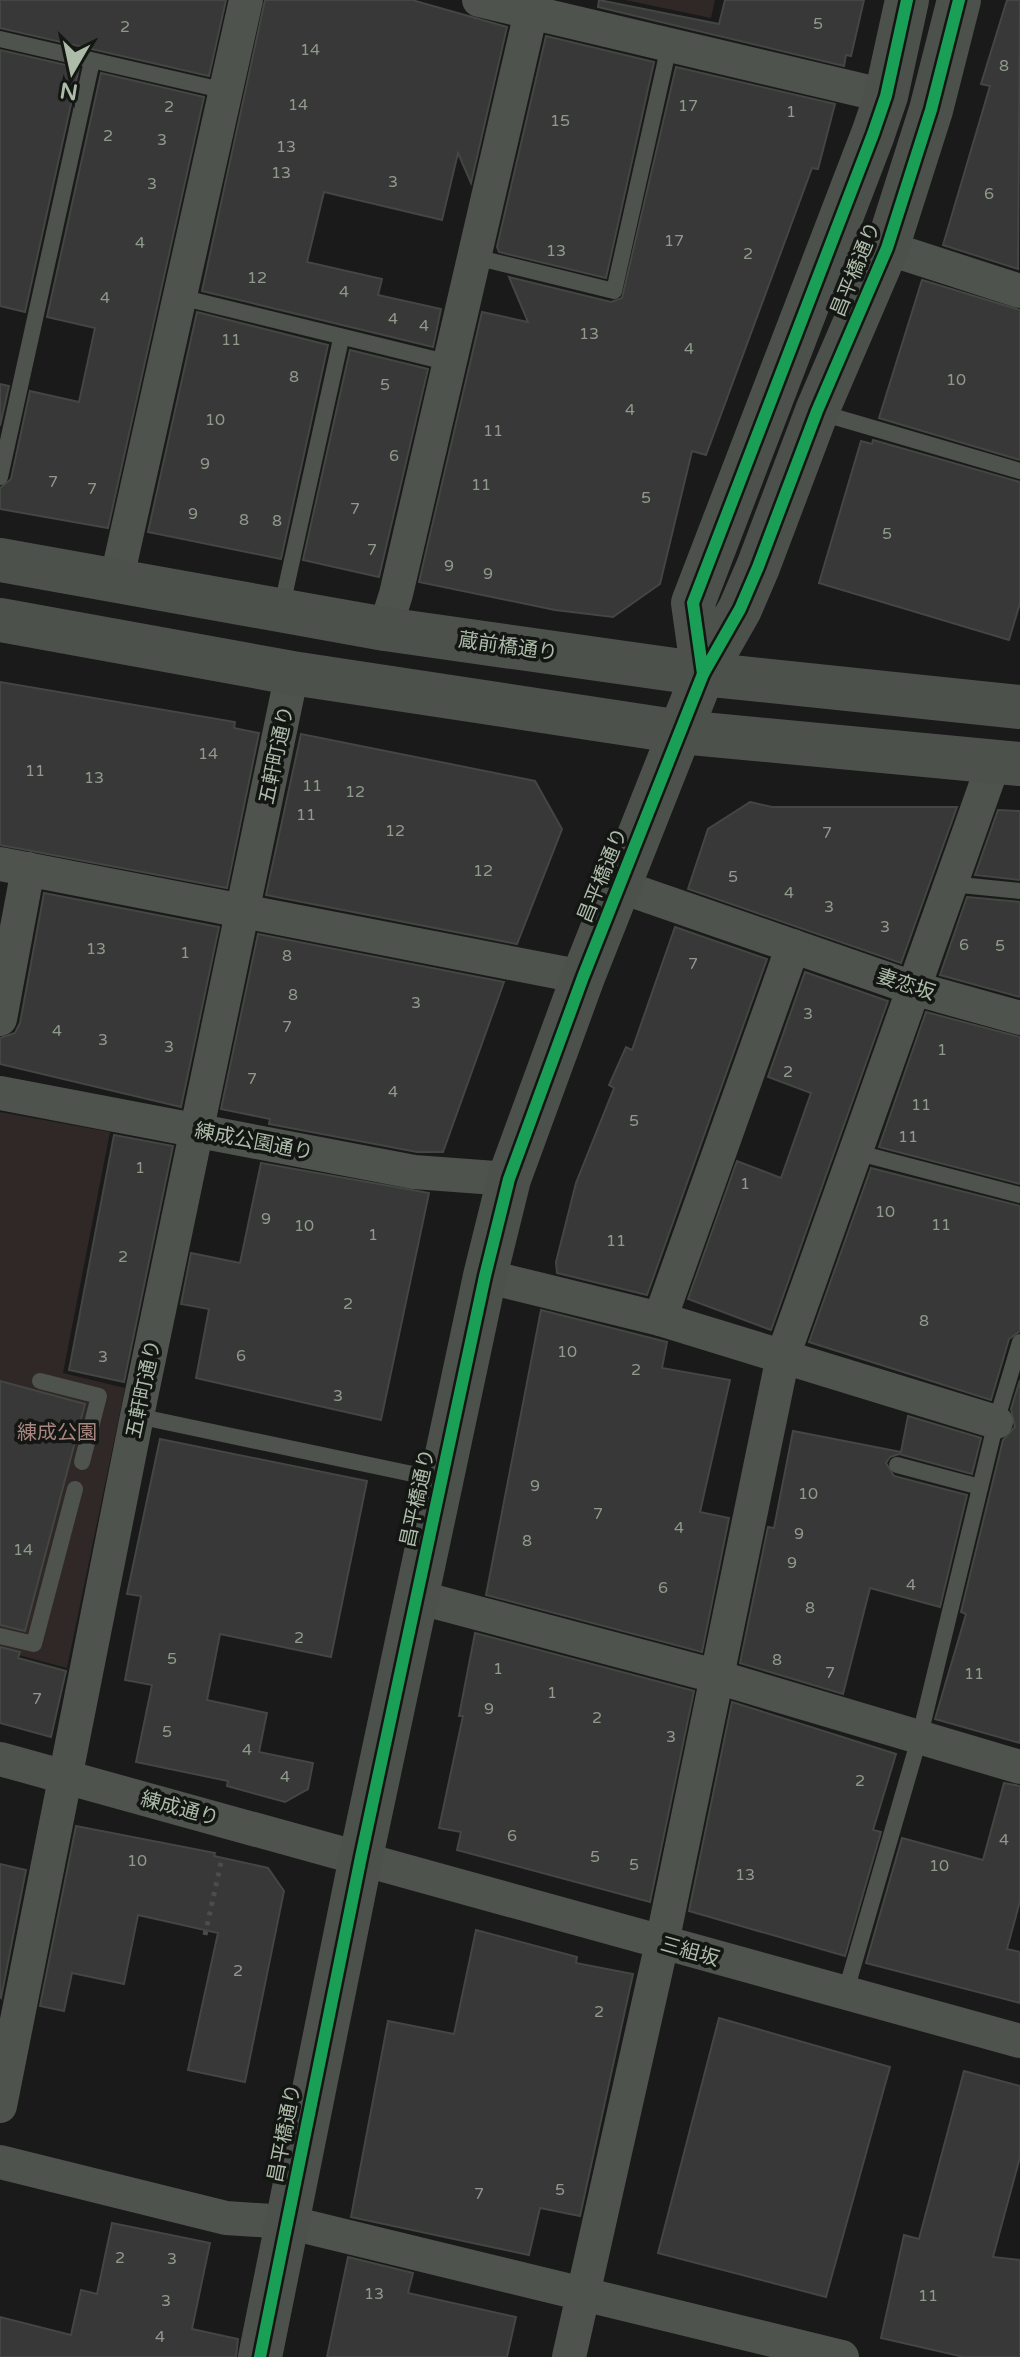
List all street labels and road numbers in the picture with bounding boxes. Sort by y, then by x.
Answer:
street label: 昌平橋通り [826,219,886,320]
street label: 蔵前橋通り [457,628,559,666]
street label: 五軒町通り [255,704,299,807]
street label: 昌平橋通り [573,825,633,926]
street label: 妻恋坂 [873,964,938,1006]
street label: 練成公園通り [193,1119,315,1165]
street label: 五軒町通り [122,1338,166,1441]
street label: 昌平橋通り [396,1447,440,1550]
street label: 練成通り [138,1787,221,1831]
street label: 三組坂 [658,1932,722,1972]
street label: 昌平橋通り [264,2082,306,2185]

